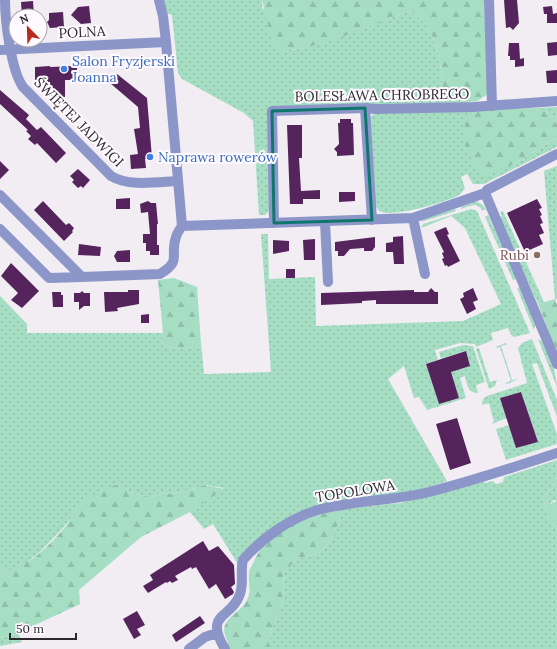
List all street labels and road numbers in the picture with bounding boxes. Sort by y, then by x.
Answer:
street label: POLNA [58,22,106,42]
street label: ŚWIĘTEJ JADWIGI [30,73,128,171]
street label: BOLESŁAWA CHROBREGO [294,84,470,106]
street label: TOPOLOWA [314,476,396,506]

